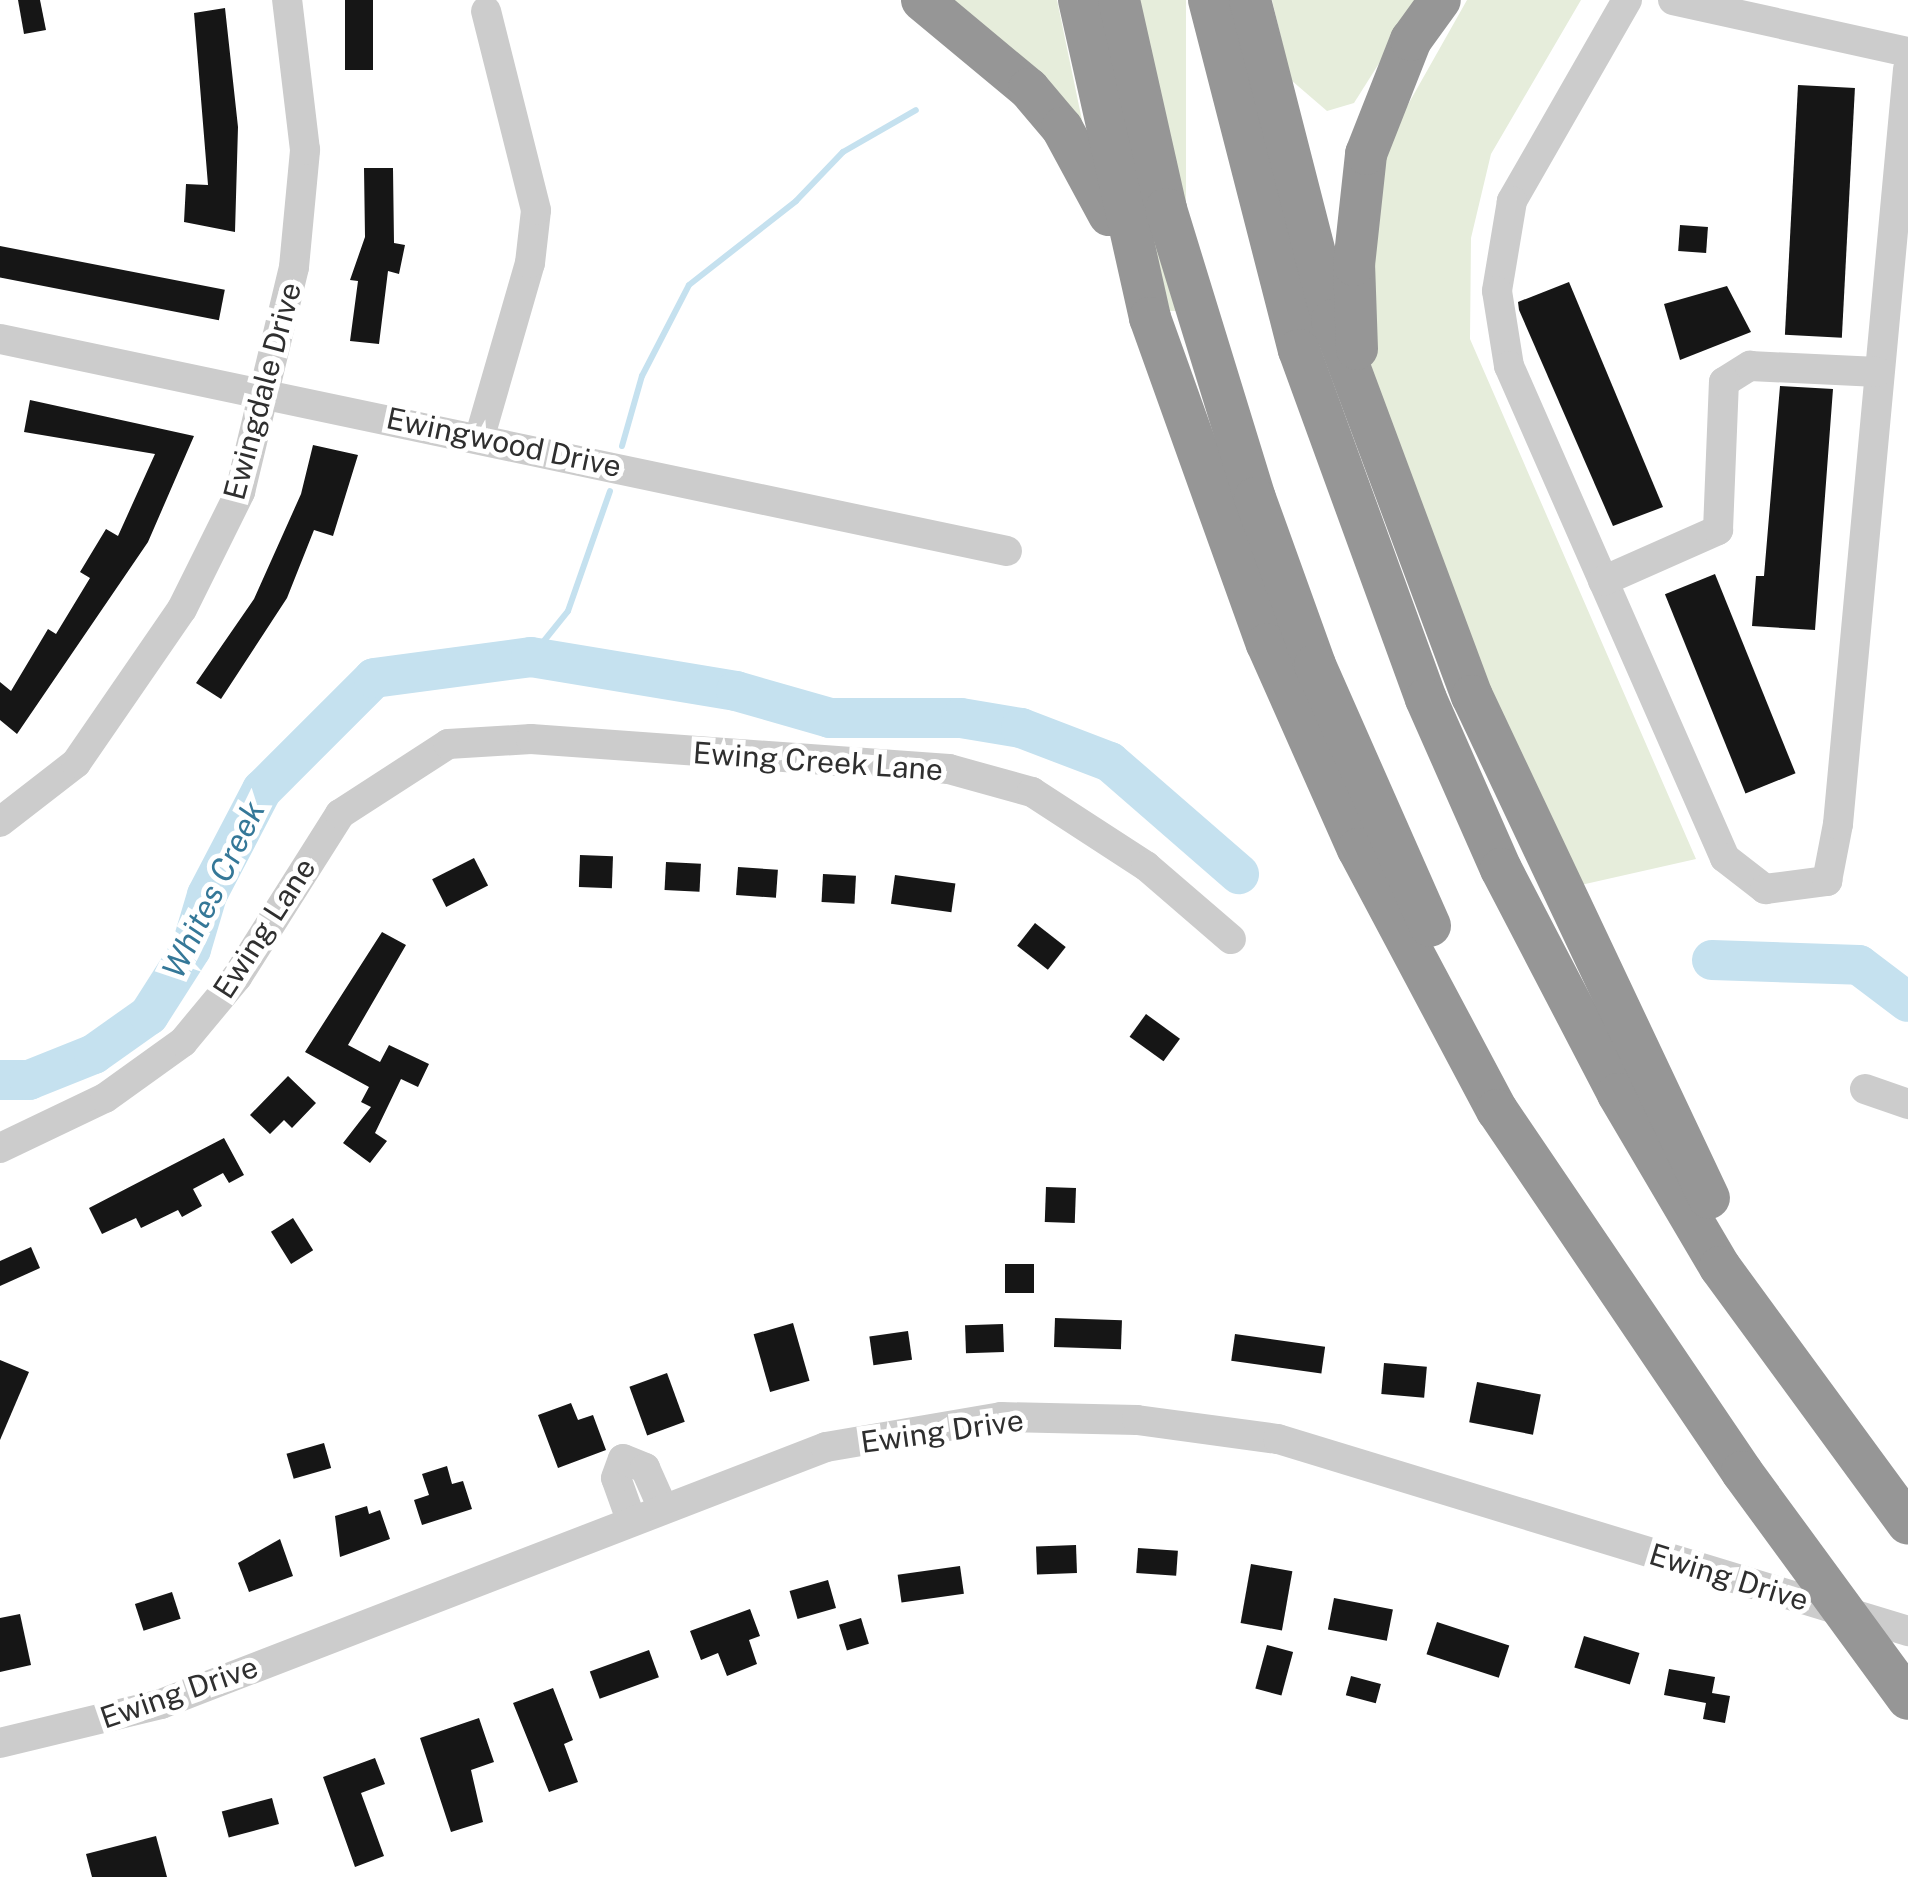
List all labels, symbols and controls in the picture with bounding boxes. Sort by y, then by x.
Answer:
street label: Ewingdale Drive [216,278,308,504]
street label: Ewingwood Drive [383,400,625,484]
street label: Ewing Creek Lane [692,734,944,788]
water label: Whites Creek [155,795,273,985]
street label: Ewing Lane [205,851,323,1005]
street label: Ewing Drive [858,1402,1026,1460]
street label: Ewing Drive [1645,1536,1813,1618]
street label: Ewing Drive [95,1648,263,1736]

